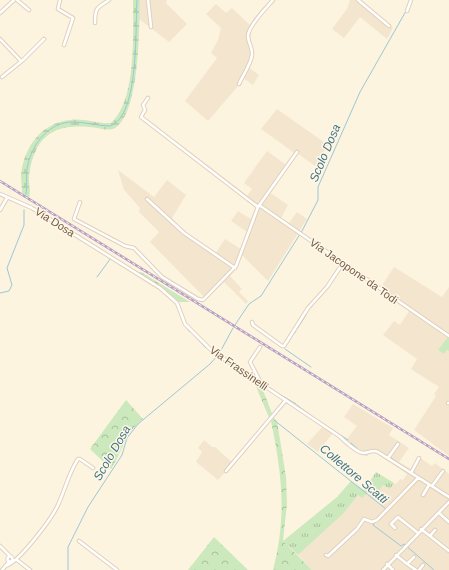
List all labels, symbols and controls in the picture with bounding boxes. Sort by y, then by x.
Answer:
water label: Scolo Dosa [307,122,344,184]
street label: Via Dosa [33,205,78,239]
street label: Via Jacopone da Todi [308,236,400,306]
street label: Via Frassinelli [208,344,270,392]
water label: Scolo Dosa [91,423,134,483]
water label: Collettore Scatti [317,441,391,507]

